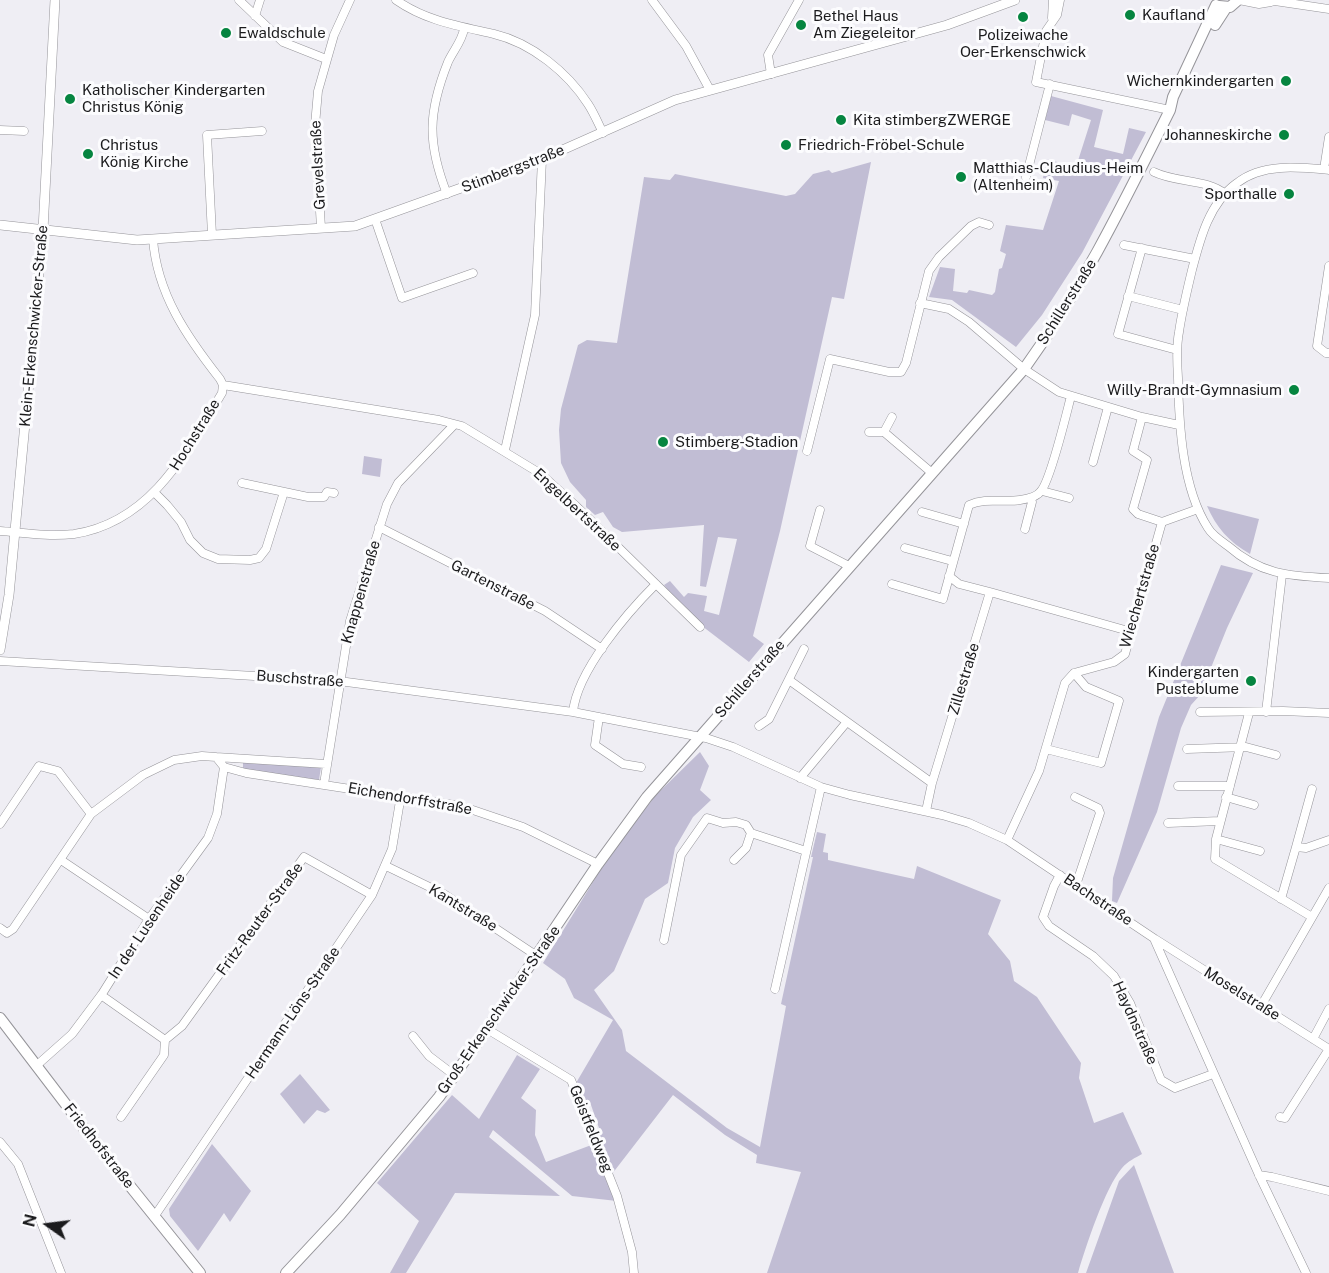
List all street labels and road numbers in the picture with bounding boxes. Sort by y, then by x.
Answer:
street label: Grevelstraße [307,120,329,210]
street label: Stimbergstraße [459,141,567,197]
street label: Klein-Erkenschwicker-Straße [16,224,52,428]
street label: Schillerstraße [1033,256,1101,348]
street label: Hochstraße [166,396,224,474]
street label: Engelbertstraße [529,465,625,555]
street label: Knappenstraße [338,538,384,646]
street label: Wiechertstraße [1117,542,1163,650]
street label: Gartenstraße [448,556,538,614]
street label: Schillerstraße [711,636,789,722]
street label: Zillestraße [944,641,984,717]
street label: Buschstraße [256,667,344,691]
street label: Eichendorffstraße [346,779,474,819]
street label: Fritz-Reuter-Straße [213,859,307,979]
street label: In der Lusenheide [105,870,189,982]
street label: Bachstraße [1060,870,1136,930]
street label: Kantstraße [425,880,501,936]
street label: Groß-Erkenschwicker-Straße [434,922,564,1098]
street label: Hermann-Löns-Straße [242,943,344,1083]
street label: Moselstraße [1201,963,1283,1025]
street label: Haydnstraße [1109,978,1161,1068]
street label: Geistfeldweg [565,1083,617,1175]
street label: Friedhofstraße [60,1100,138,1192]

